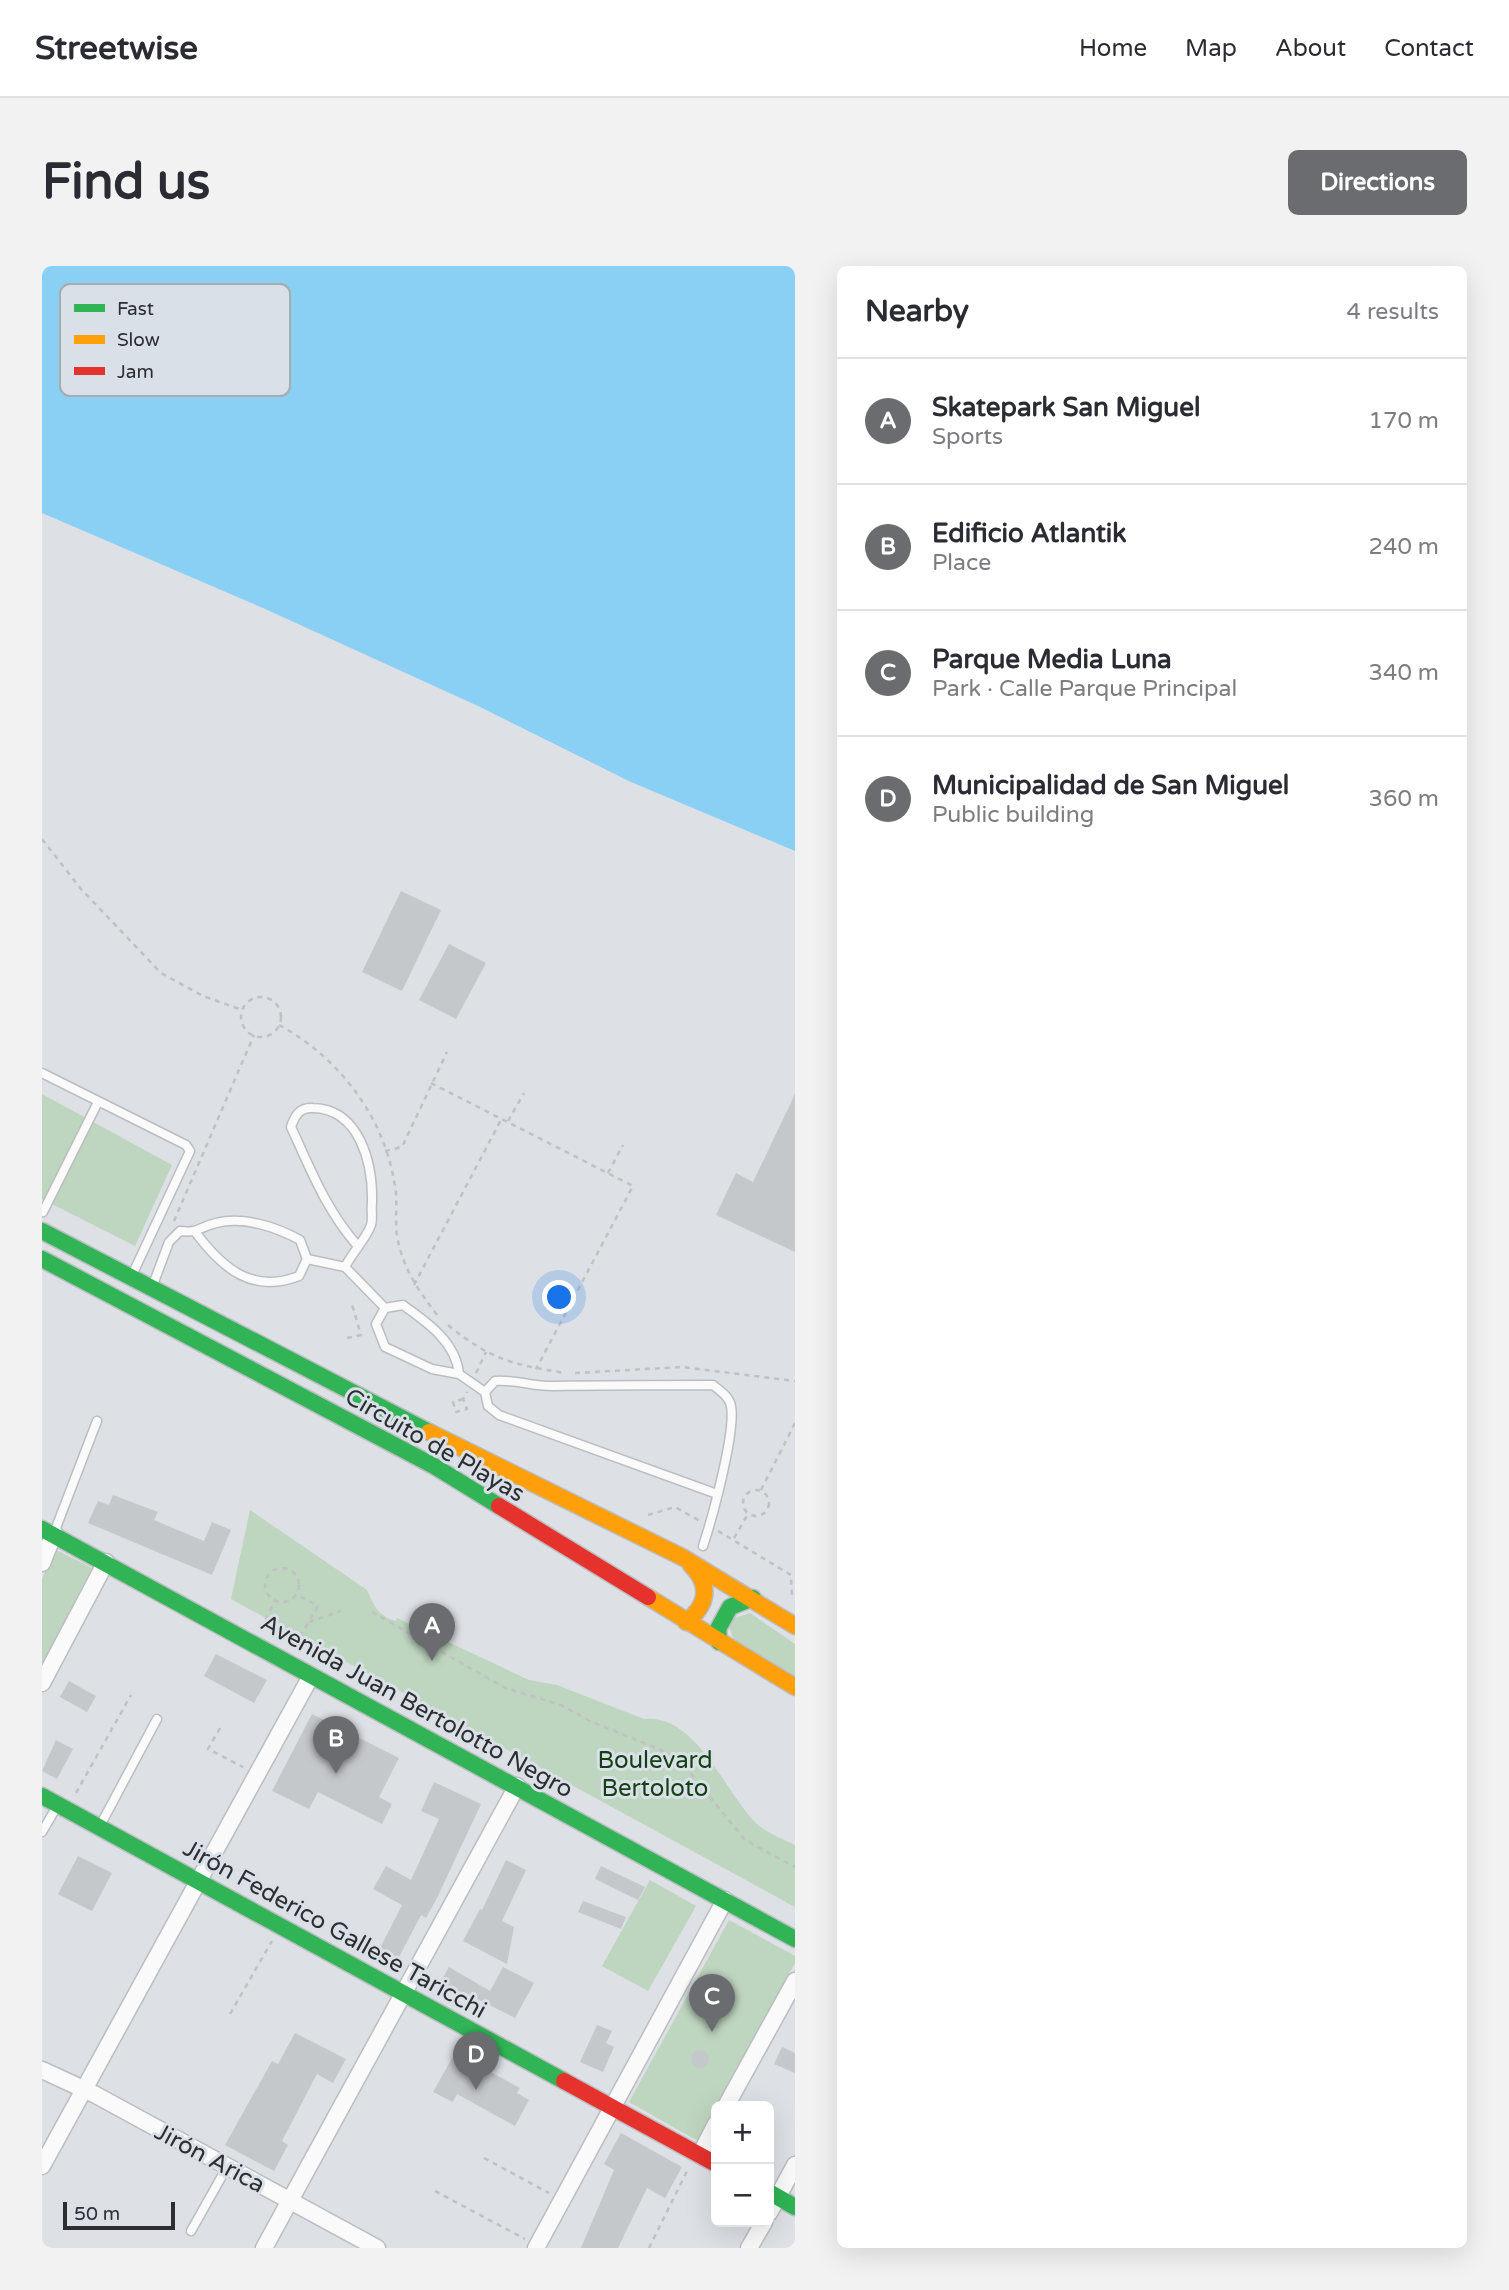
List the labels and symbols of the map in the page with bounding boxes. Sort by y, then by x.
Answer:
legend [60,284,290,396]
text: Fast [117,298,154,320]
text: Slow [117,329,160,351]
text: Jam [117,361,154,383]
your location [542,1280,576,1314]
street label: Circuito de Playas [340,1382,530,1509]
pin: A [409,1603,455,1661]
street label: Avenida Juan Bertolotto Negro [256,1608,578,1804]
pin: B [313,1716,359,1774]
park label: Boulevard Bertoloto [597,1746,713,1803]
street label: Jirón Federico Gallese Taricchi [178,1834,491,2025]
pin: C [689,1974,735,2032]
pin: D [453,2032,499,2090]
street label: Jirón Arica [150,2117,270,2200]
scale bar [63,2199,175,2231]

